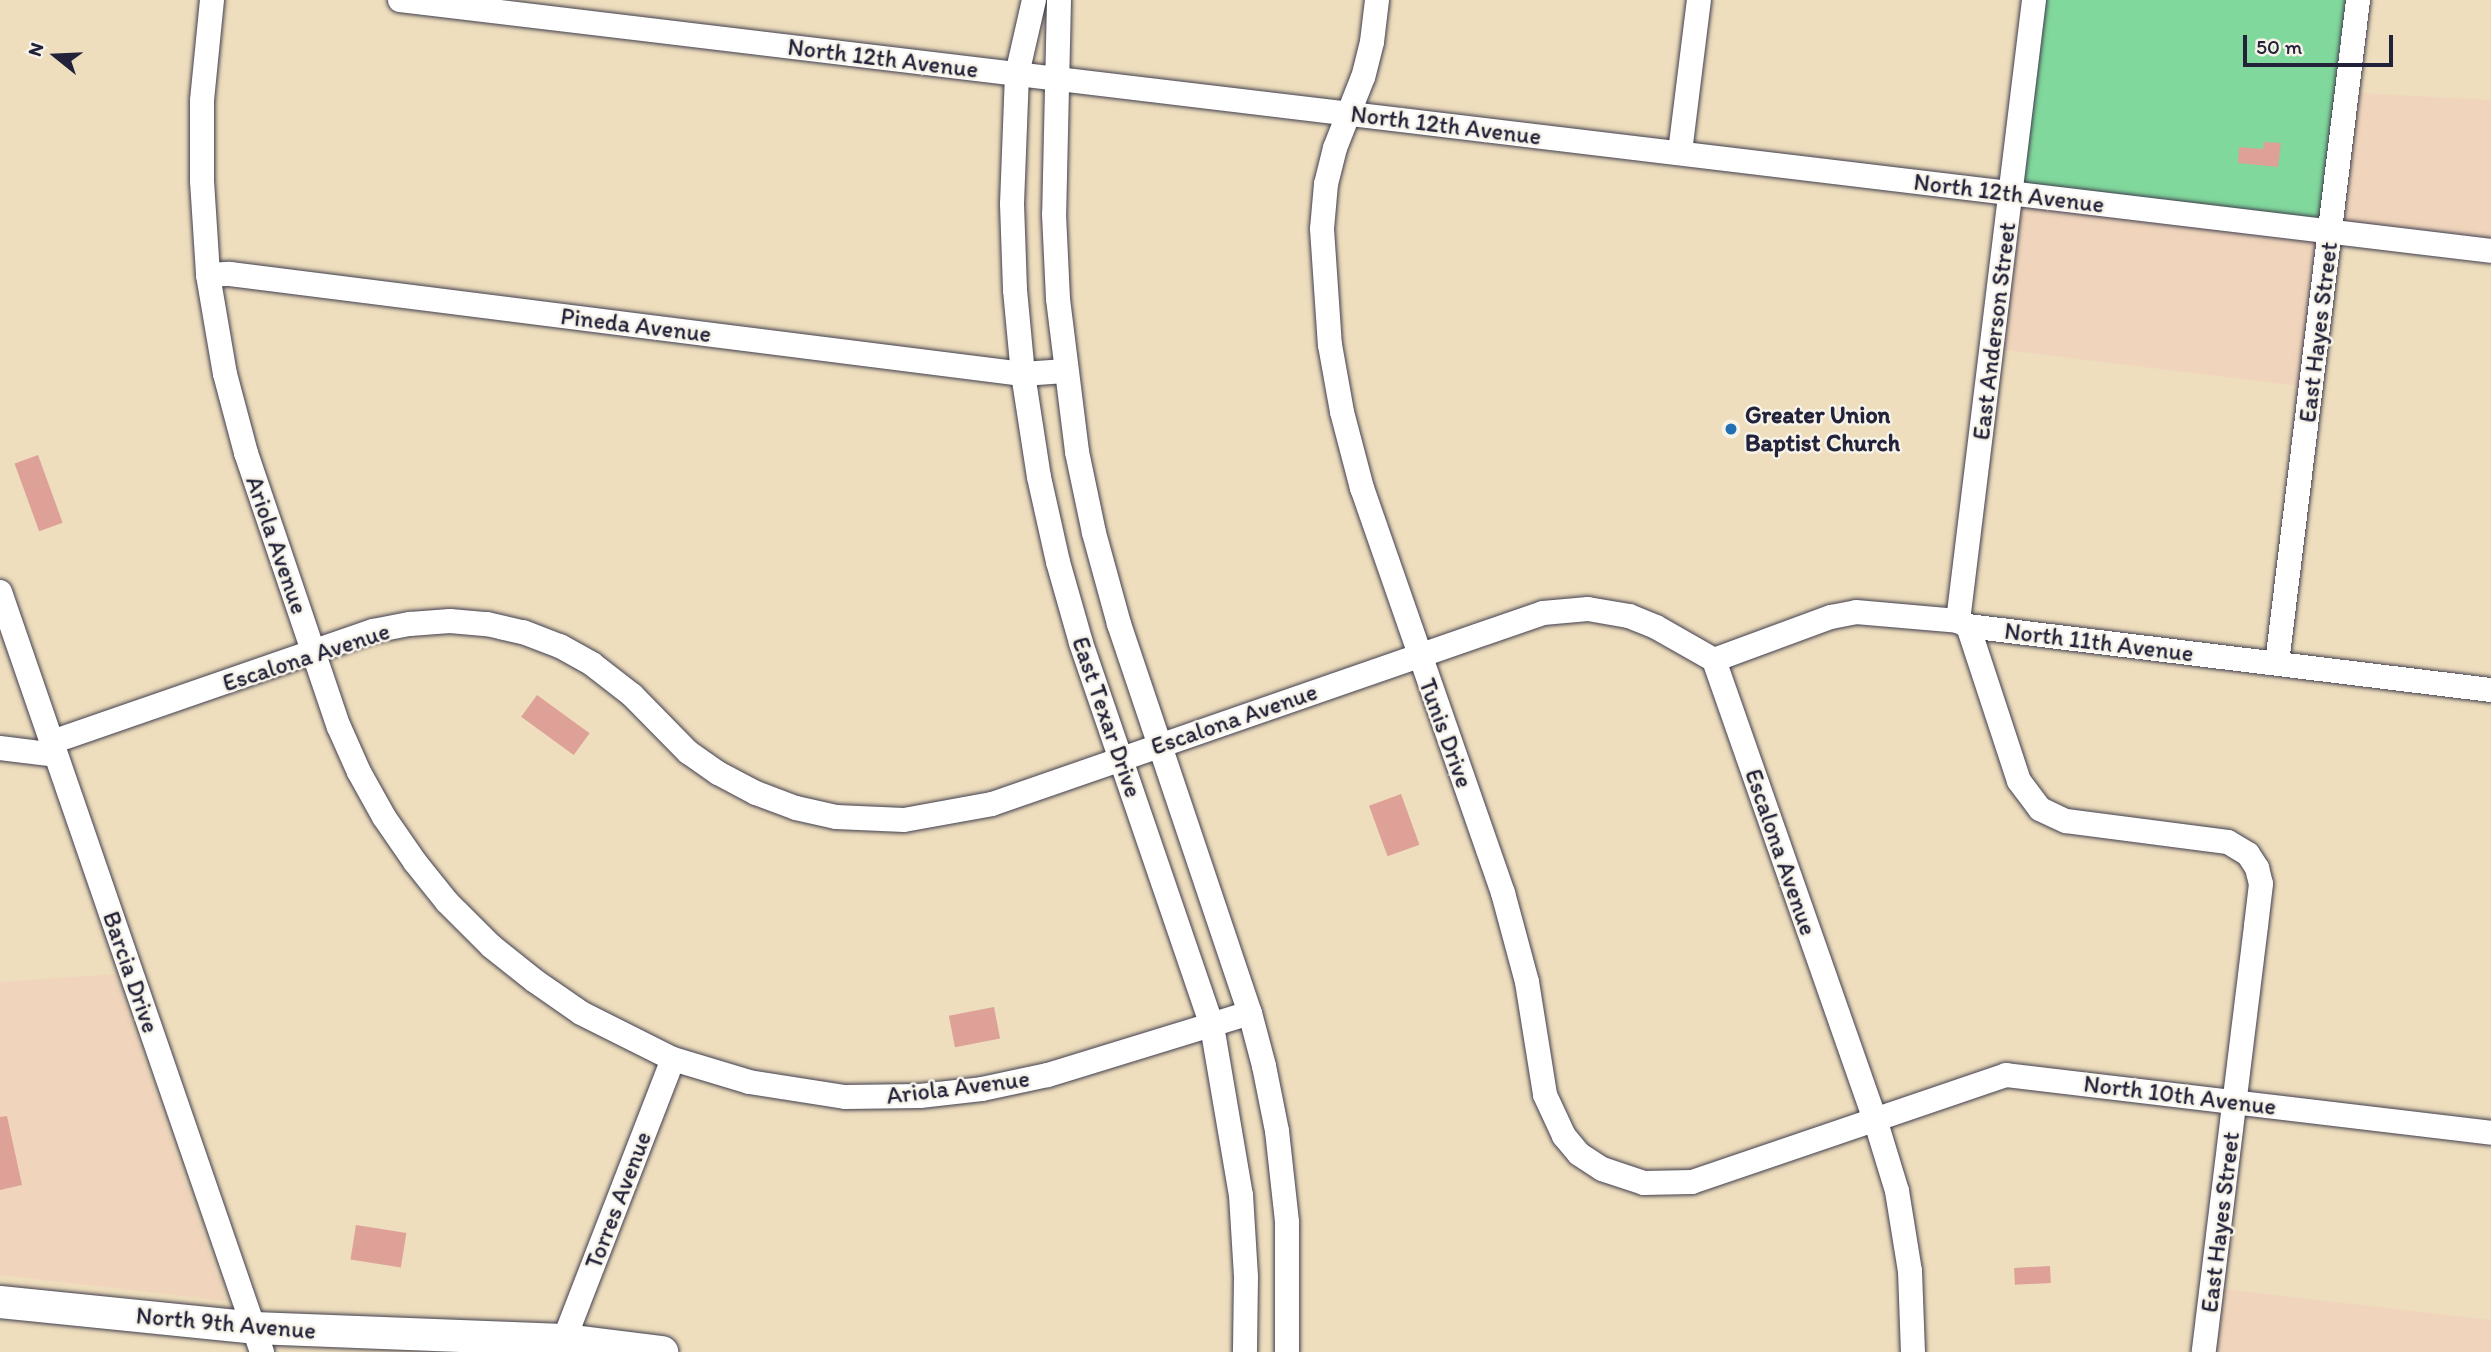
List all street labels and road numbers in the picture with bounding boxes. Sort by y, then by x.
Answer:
street label: North 12th Avenue [787,32,979,84]
street label: North 12th Avenue [1350,99,1542,151]
street label: North 12th Avenue [1913,167,2105,219]
street label: East Anderson Street [1966,221,2022,441]
street label: East Hayes Street [2293,240,2343,424]
street label: Pineda Avenue [560,302,712,348]
street label: Ariola Avenue [240,473,314,617]
street label: North 11th Avenue [2003,616,2195,668]
street label: Escalona Avenue [219,617,393,697]
street label: East Texar Drive [1066,634,1148,800]
street label: Tunis Drive [1413,674,1479,792]
street label: Escalona Avenue [1148,677,1320,761]
street label: Escalona Avenue [1739,766,1823,938]
street label: Barcia Drive [97,907,165,1037]
street label: Ariola Avenue [885,1064,1031,1110]
street label: North 10th Avenue [2083,1069,2277,1121]
street label: Torres Avenue [579,1127,657,1273]
street label: East Hayes Street [2195,1130,2245,1314]
street label: North 9th Avenue [135,1301,317,1345]

